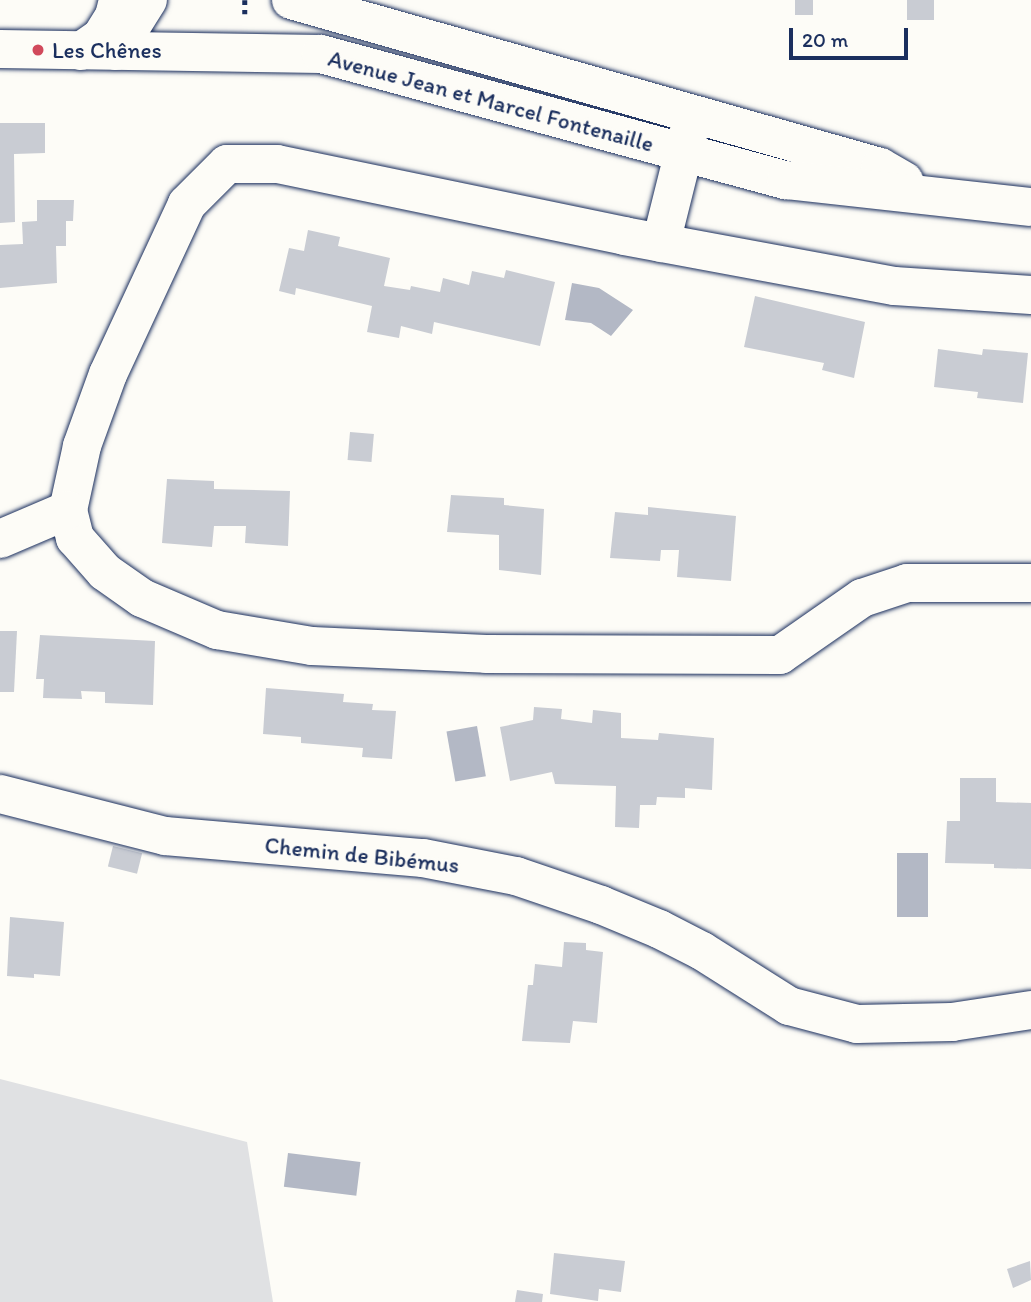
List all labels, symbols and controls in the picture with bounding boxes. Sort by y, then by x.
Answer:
scale bar [793,14,912,58]
text: 20 m [802,27,848,52]
place label: Les Chênes [52,36,162,64]
marker: Les Chênes [30,42,46,58]
street label: Avenue Jean et Marcel Fontenaille [325,44,657,158]
street label: Chemin de Bibémus [264,831,460,879]

